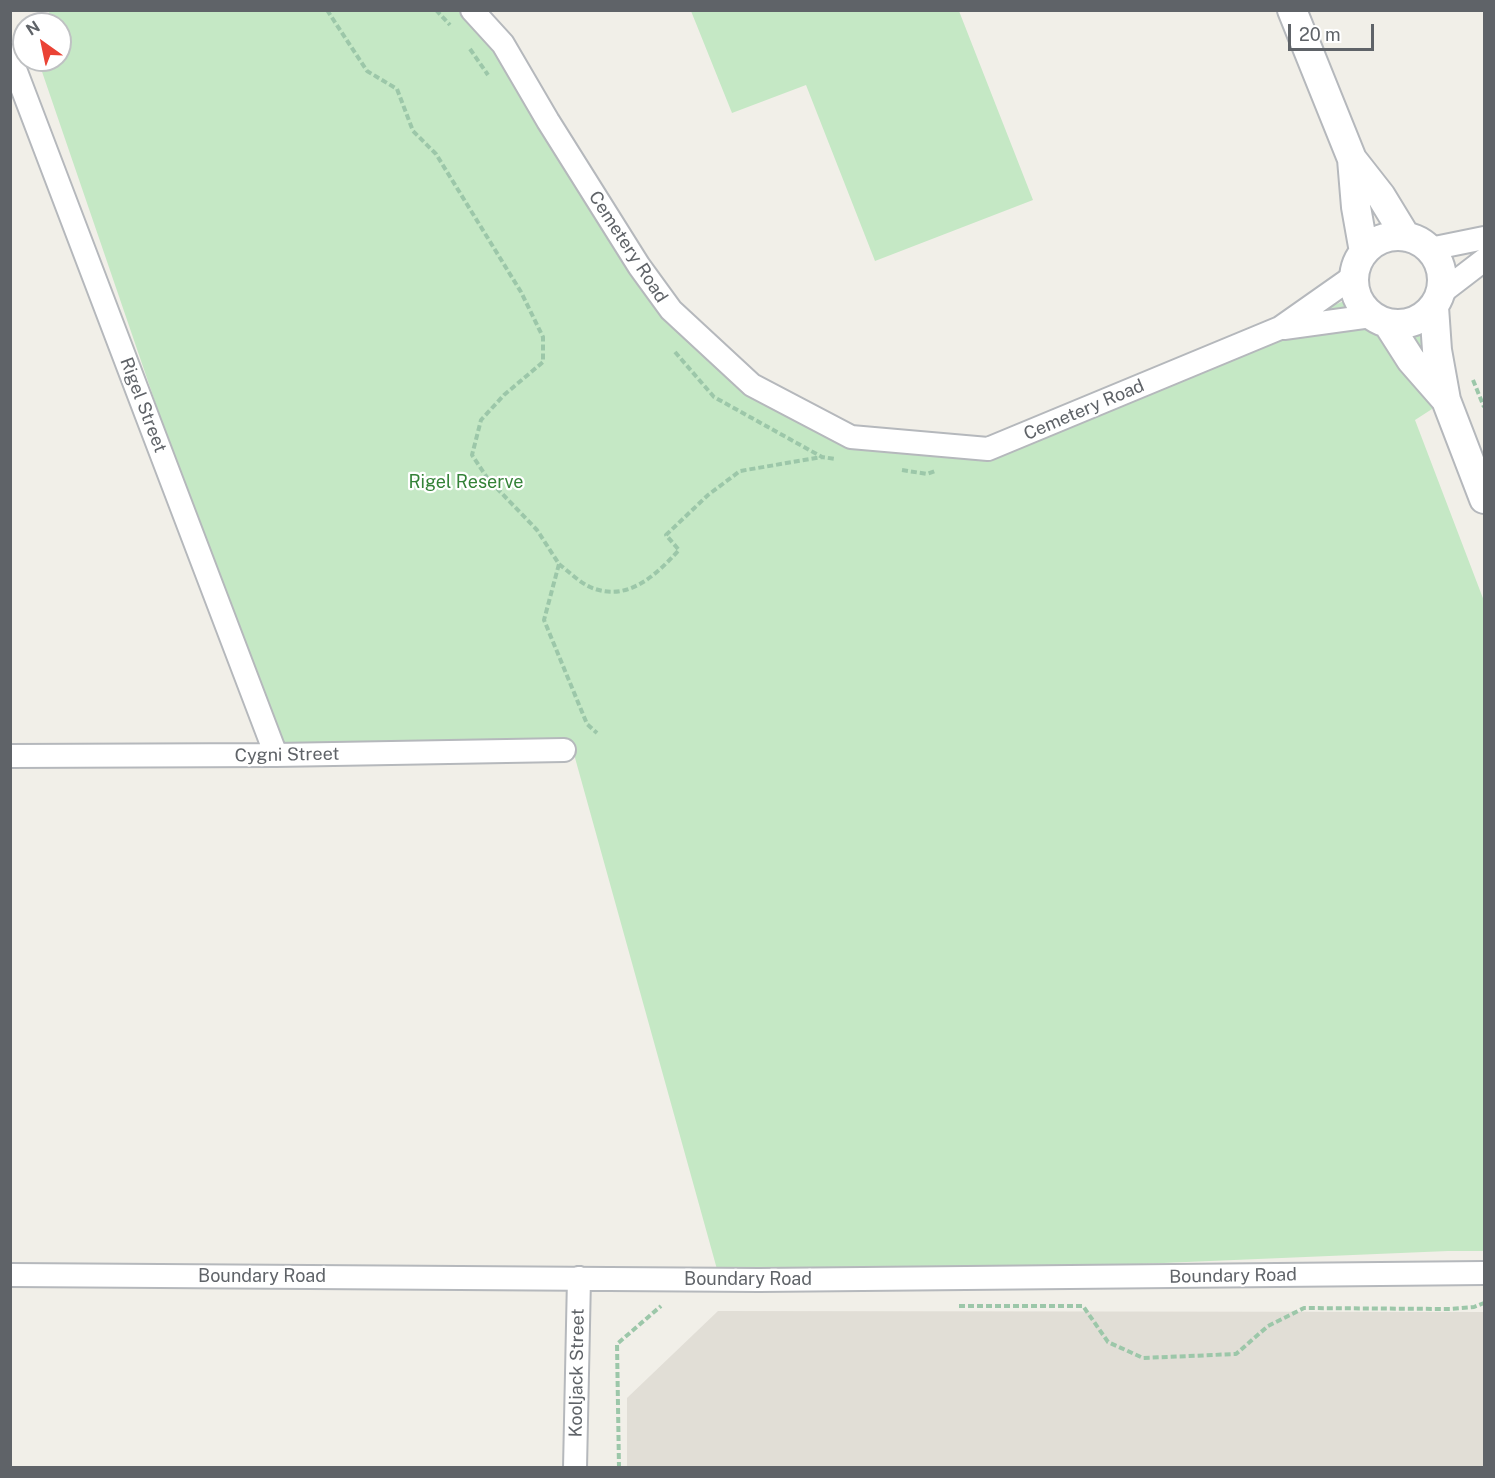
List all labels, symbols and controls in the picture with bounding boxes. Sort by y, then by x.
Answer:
north arrow [12,12,72,72]
scale bar [1291,12,1376,50]
text: N [23,17,43,40]
text: 20 m [1299,24,1341,45]
street label: Cemetery Road [584,187,672,307]
street label: Rigel Street [115,354,171,456]
street label: Cemetery Road [1021,375,1147,445]
park label: Rigel Reserve [408,471,524,493]
street label: Cygni Street [234,743,340,767]
street label: Boundary Road [1169,1264,1297,1288]
street label: Boundary Road [198,1265,326,1287]
street label: Boundary Road [684,1268,812,1290]
street label: Kooljack Street [565,1308,589,1438]

